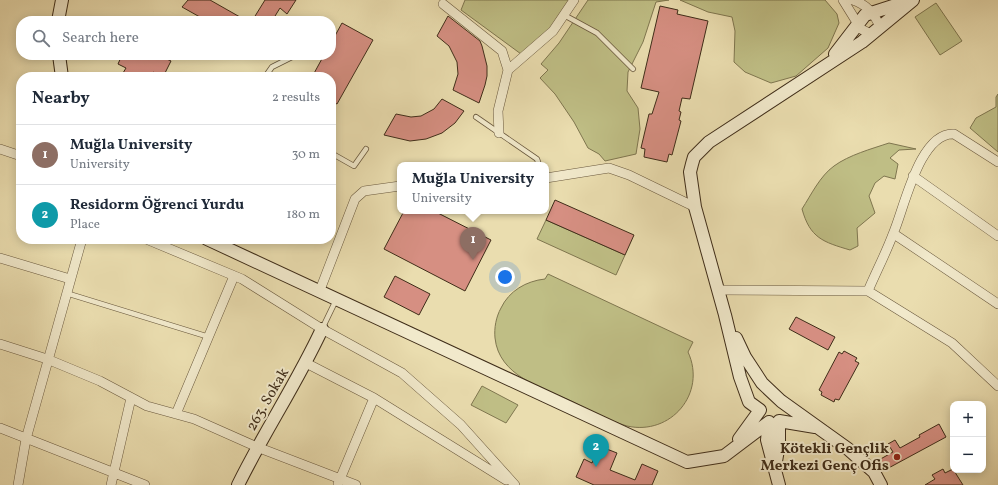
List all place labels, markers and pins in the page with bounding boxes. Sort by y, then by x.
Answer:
pin: 1 [460,227,486,260]
pin: 2 [583,434,609,467]
place label: Kötekli Gençlik Merkezi Genç Ofis [761,439,889,477]
marker: Kötekli Gençlik Merkezi Genç Ofis [892,452,902,462]

